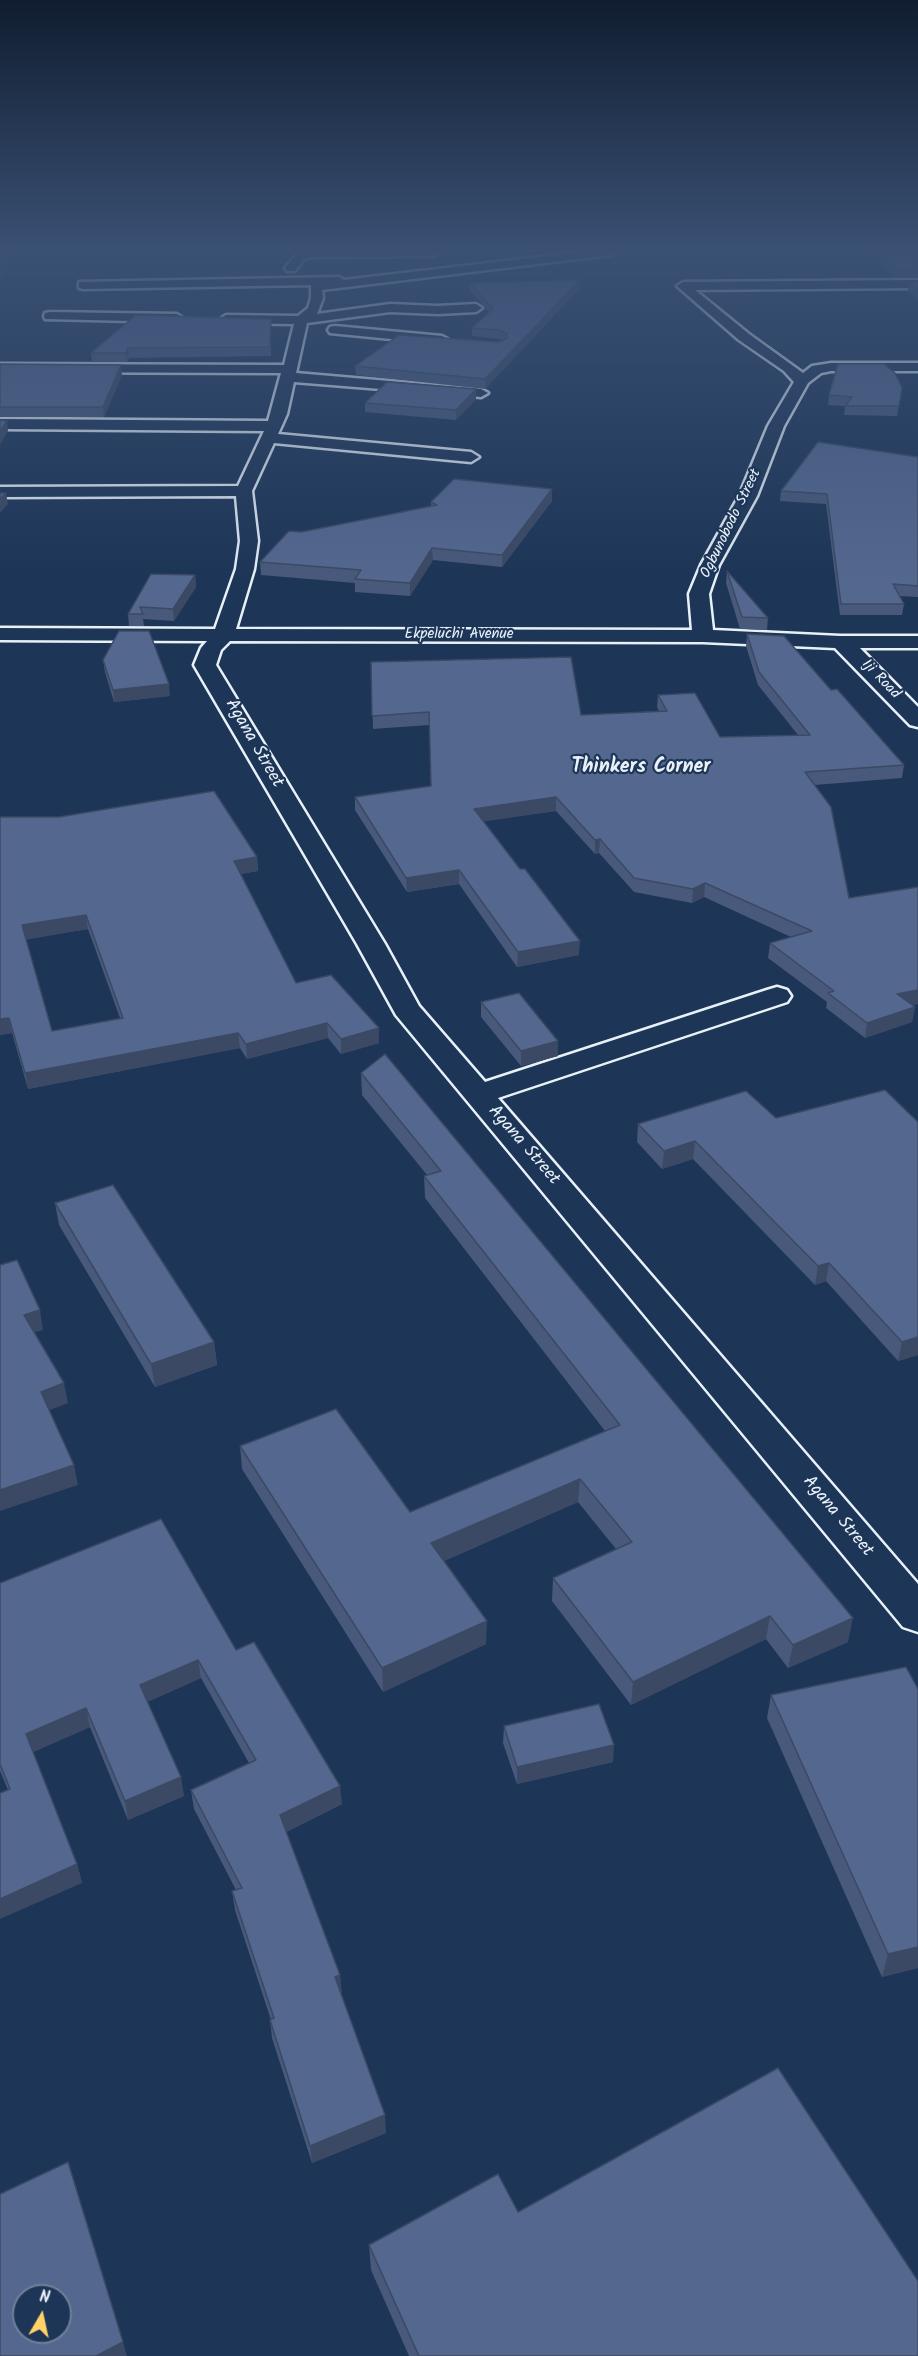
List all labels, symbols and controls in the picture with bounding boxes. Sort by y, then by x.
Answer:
street label: Ogbunobodo Street [698,466,766,582]
street label: Ekpeluchi Avenue [404,626,514,644]
street label: Iji Road [857,656,903,704]
street label: Agana Street [219,696,287,792]
district label: Thinkers Corner [571,757,711,781]
street label: Agana Street [482,1102,564,1190]
street label: Agana Street [797,1472,877,1562]
north arrow [12,2284,72,2344]
text: N [38,2285,52,2311]

